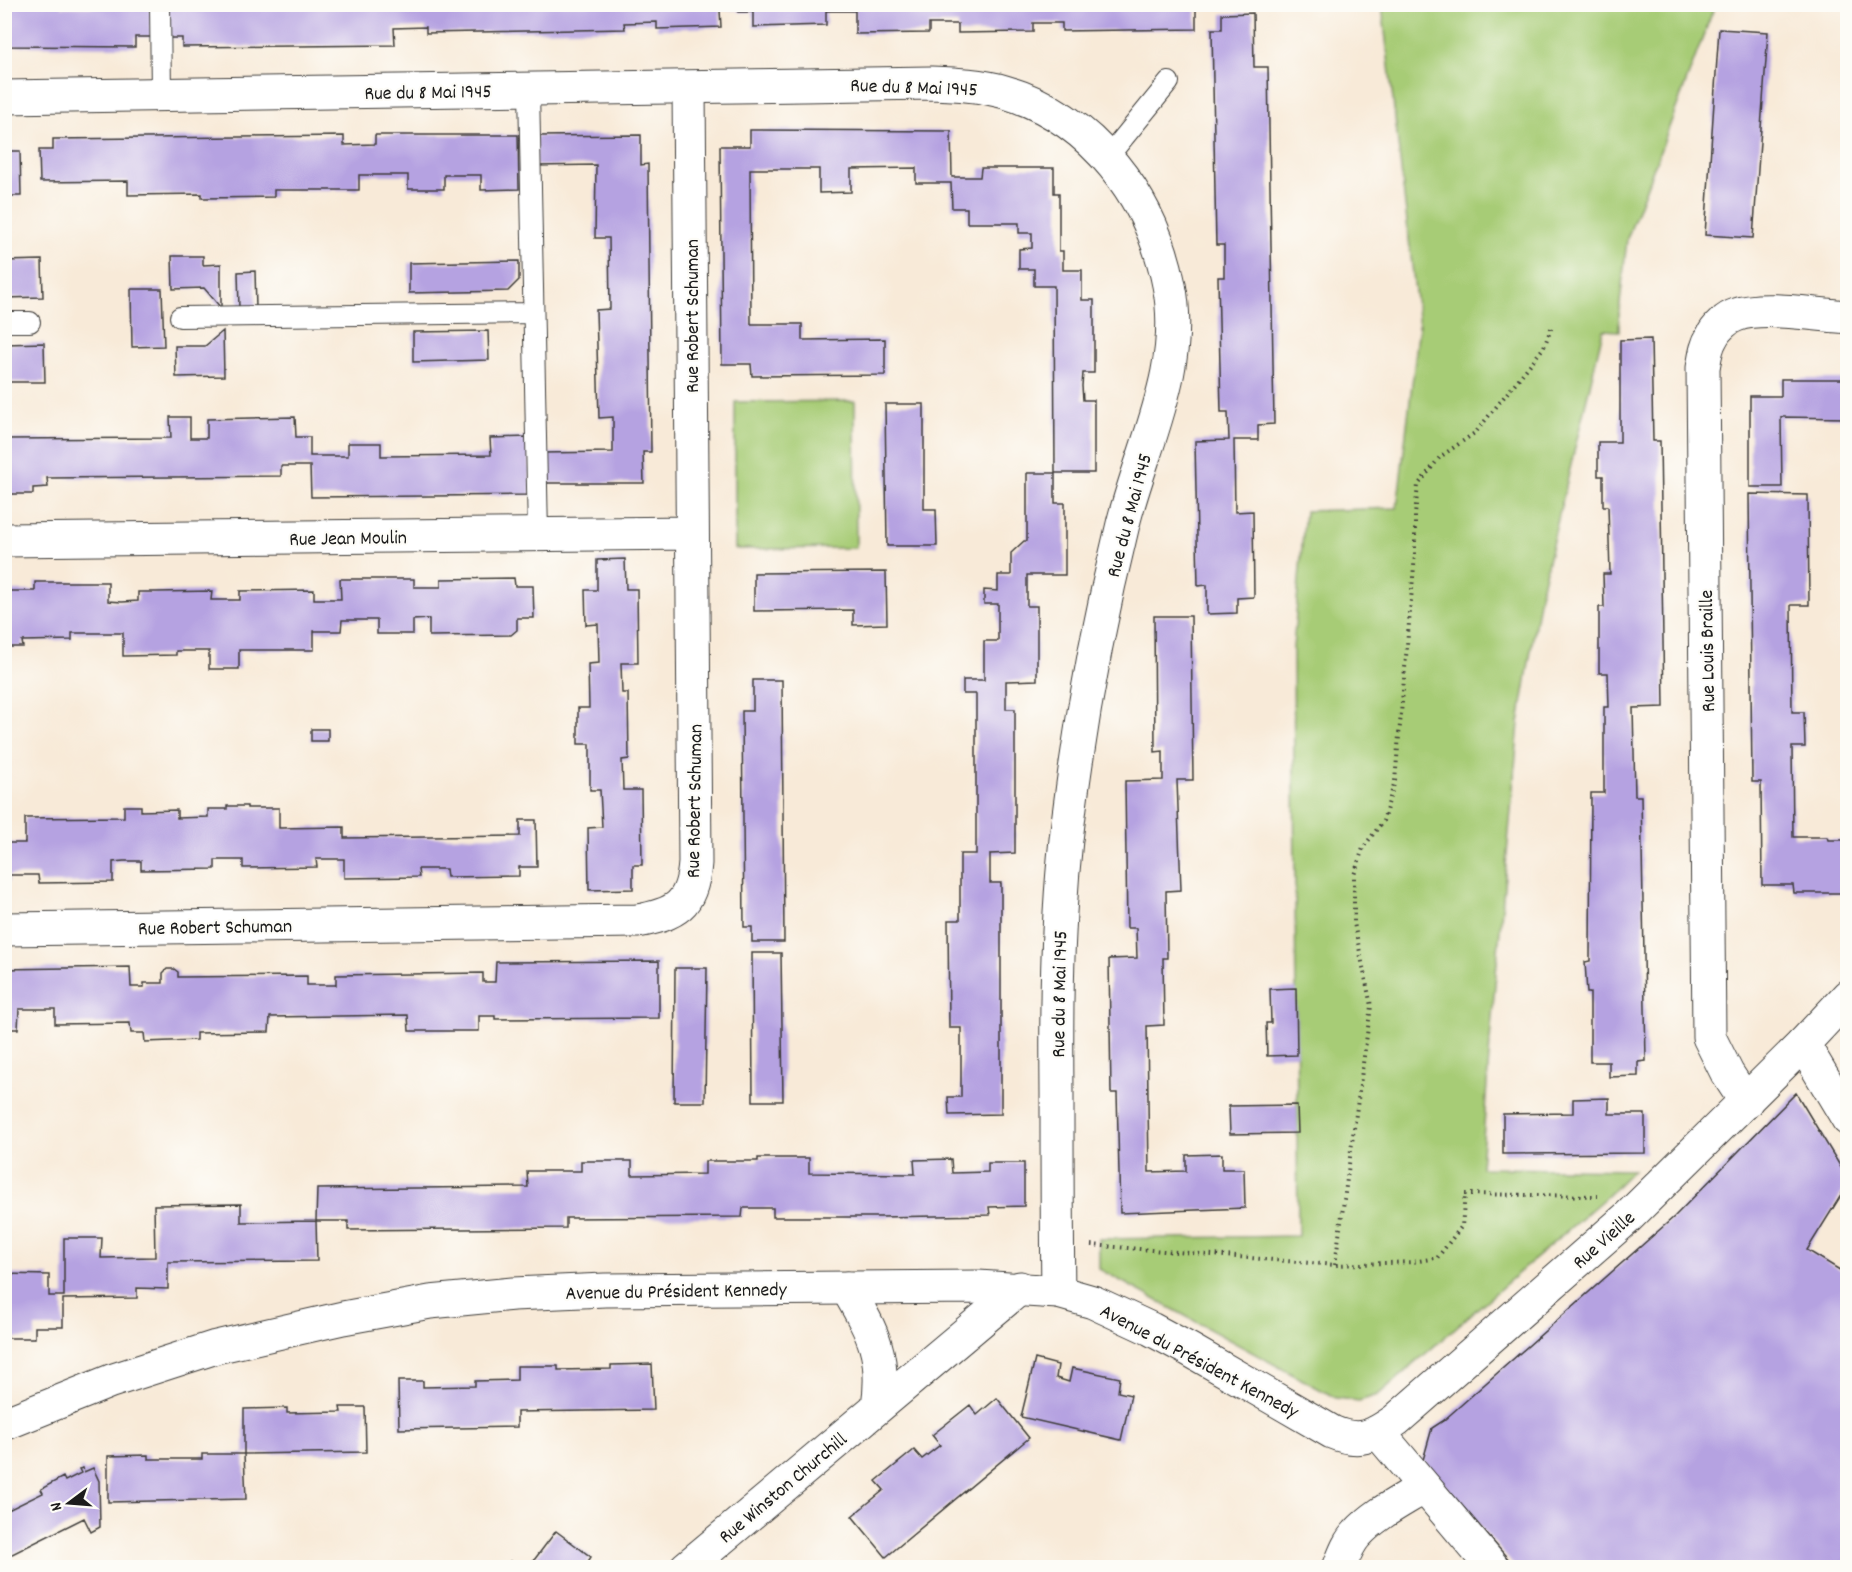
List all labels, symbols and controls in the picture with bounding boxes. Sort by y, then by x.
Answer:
street label: Rue du 8 Mai 1945 [850,73,978,105]
street label: Rue du 8 Mai 1945 [364,79,492,109]
street label: Rue Robert Schuman [680,239,708,393]
street label: Rue du 8 Mai 1945 [1101,451,1161,581]
street label: Rue Jean Moulin [289,525,407,555]
street label: Rue Louis Braille [1694,589,1724,712]
street label: Rue Robert Schuman [681,724,711,878]
street label: Rue Robert Schuman [138,914,292,944]
street label: Rue du 8 Mai 1945 [1046,930,1076,1058]
street label: Rue Vieille [1567,1205,1643,1277]
street label: Avenue du Président Kennedy [565,1277,788,1309]
street label: Avenue du Président Kennedy [1094,1298,1304,1427]
street label: Rue Winston Churchill [714,1427,854,1551]
north arrow [39,1473,99,1533]
text: N [45,1499,69,1513]

